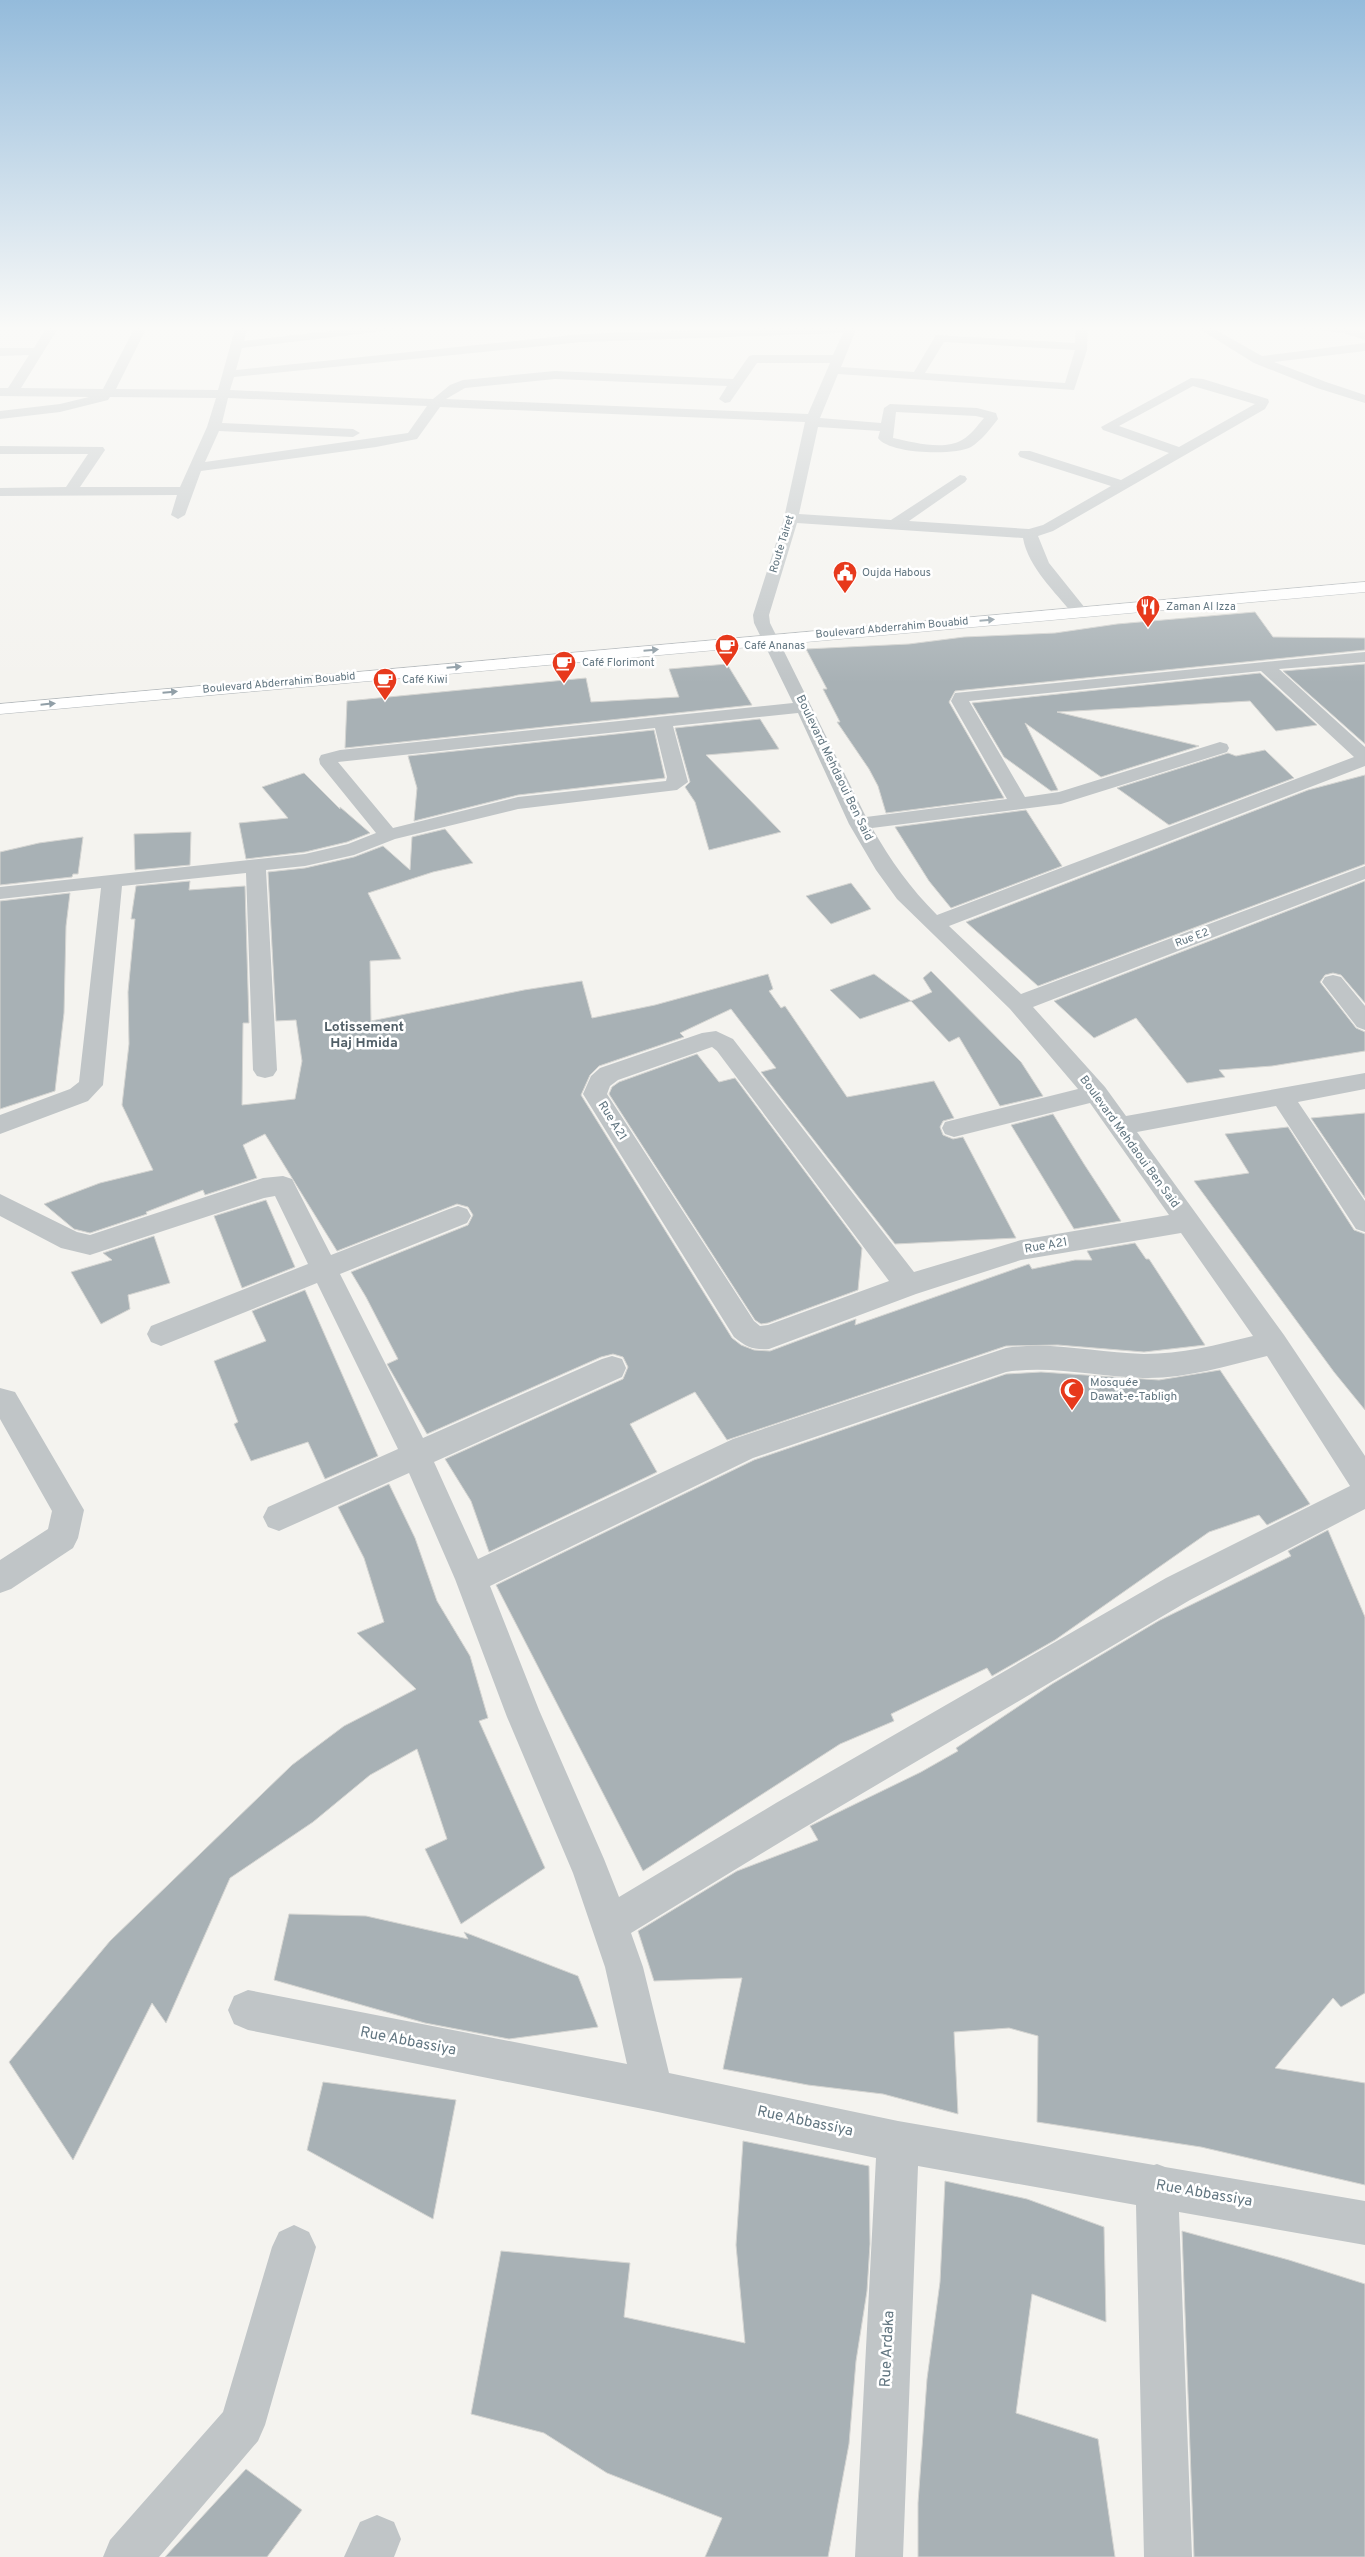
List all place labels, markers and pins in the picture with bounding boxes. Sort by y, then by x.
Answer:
public building icon: Oujda Habous [832,560,858,594]
place label: Oujda Habous [862,566,931,580]
restaurant icon: Zaman Al Izza [1135,594,1161,628]
place label: Zaman Al Izza [1166,600,1236,614]
cafe icon: Café Ananas [714,633,740,667]
place label: Café Ananas [744,639,805,653]
cafe icon: Café Florimont [551,650,577,684]
place label: Café Florimont [582,656,655,670]
cafe icon: Café Kiwi [372,667,398,701]
place label: Café Kiwi [402,673,448,687]
place label: Mosquée Dawat-e-Tabligh [1090,1375,1177,1405]
mosque icon: Mosquée Dawat-e-Tabligh [1059,1377,1085,1411]

